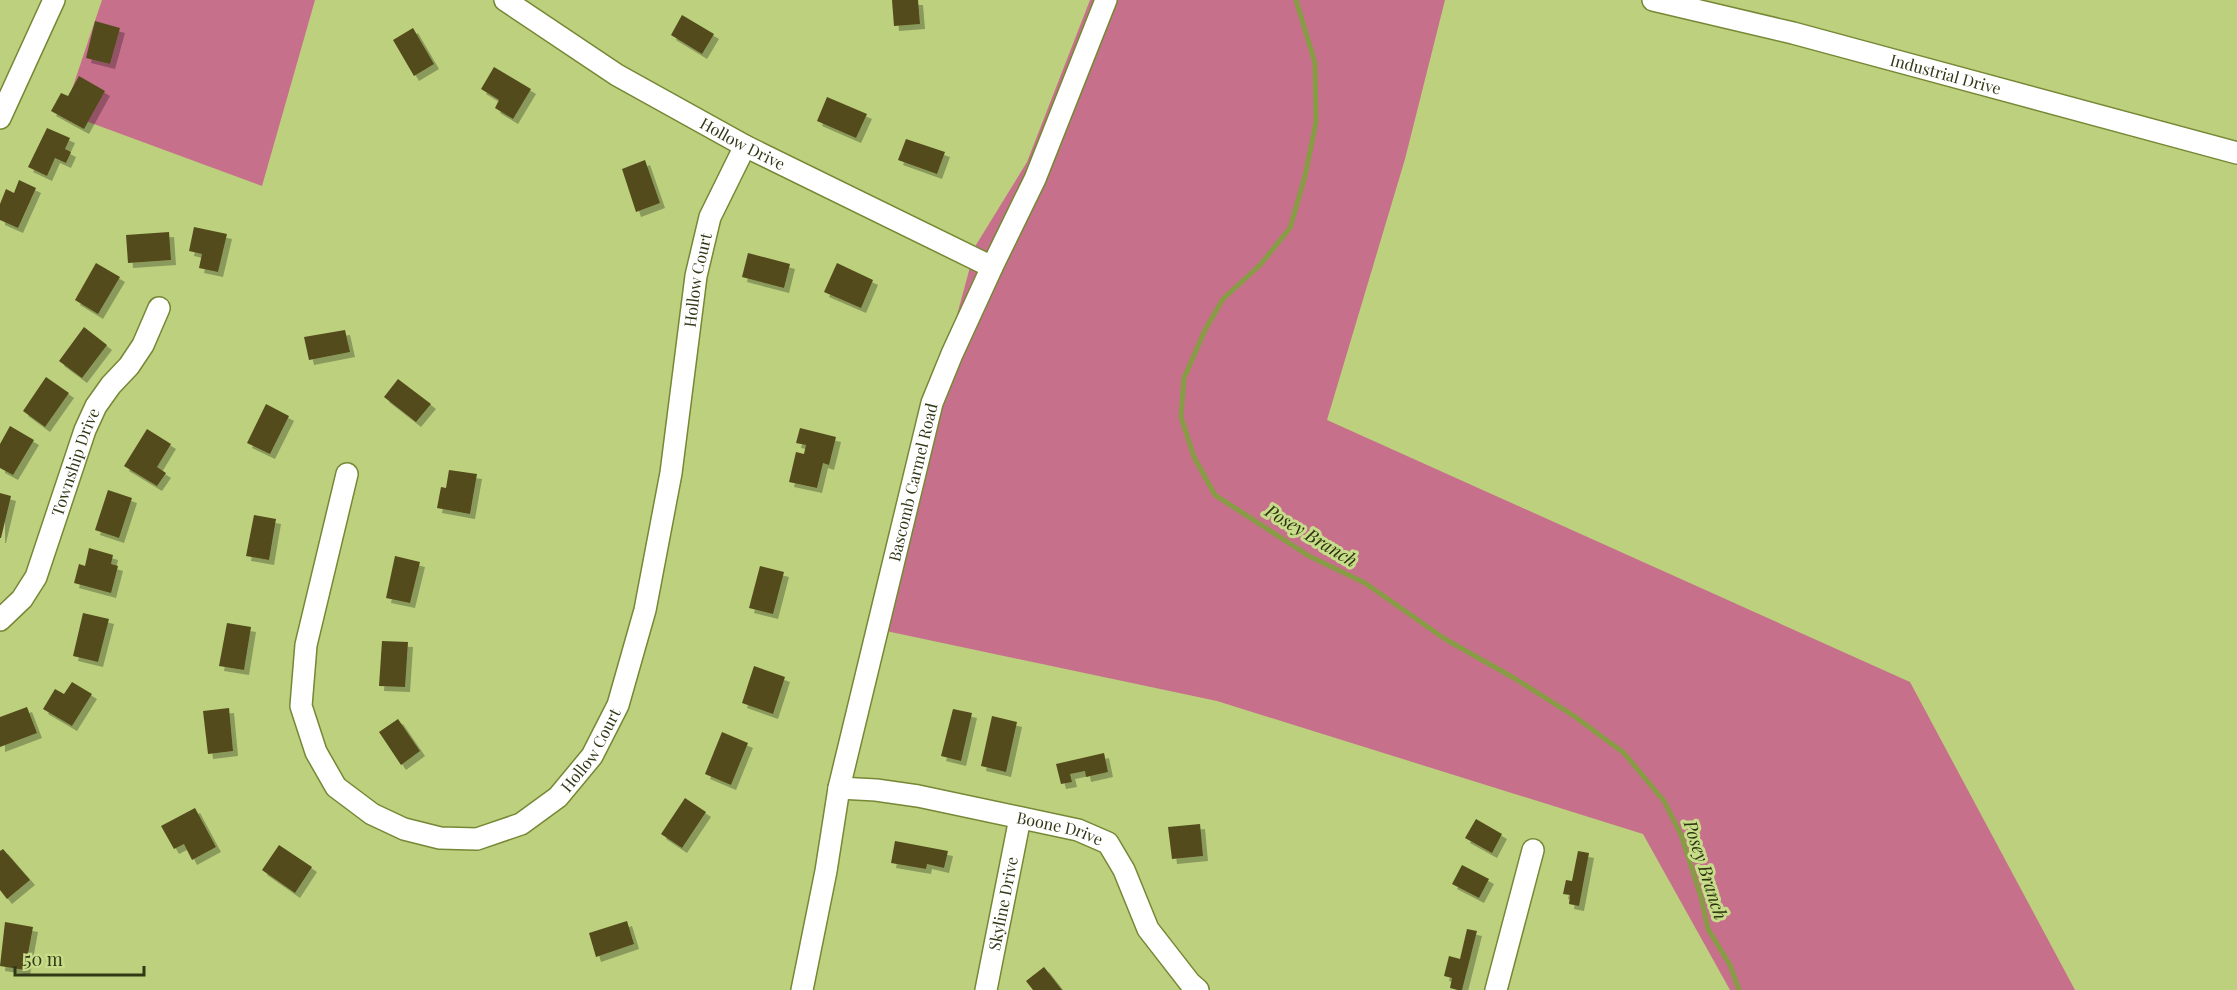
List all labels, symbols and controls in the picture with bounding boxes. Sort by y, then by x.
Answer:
street label: Industrial Drive [1888,49,2004,99]
street label: Hollow Drive [697,112,789,174]
street label: Hollow Court [679,230,716,329]
street label: Bascomb Carmel Road [883,401,942,563]
street label: Township Drive [46,404,104,519]
water label: Posey Branch [1260,498,1362,572]
street label: Hollow Court [556,704,625,796]
street label: Boone Drive [1015,806,1106,850]
water label: Posey Branch [1678,816,1733,922]
street label: Skyline Drive [983,855,1022,952]
scale bar [15,939,144,977]
text: 50 m [24,947,63,971]

